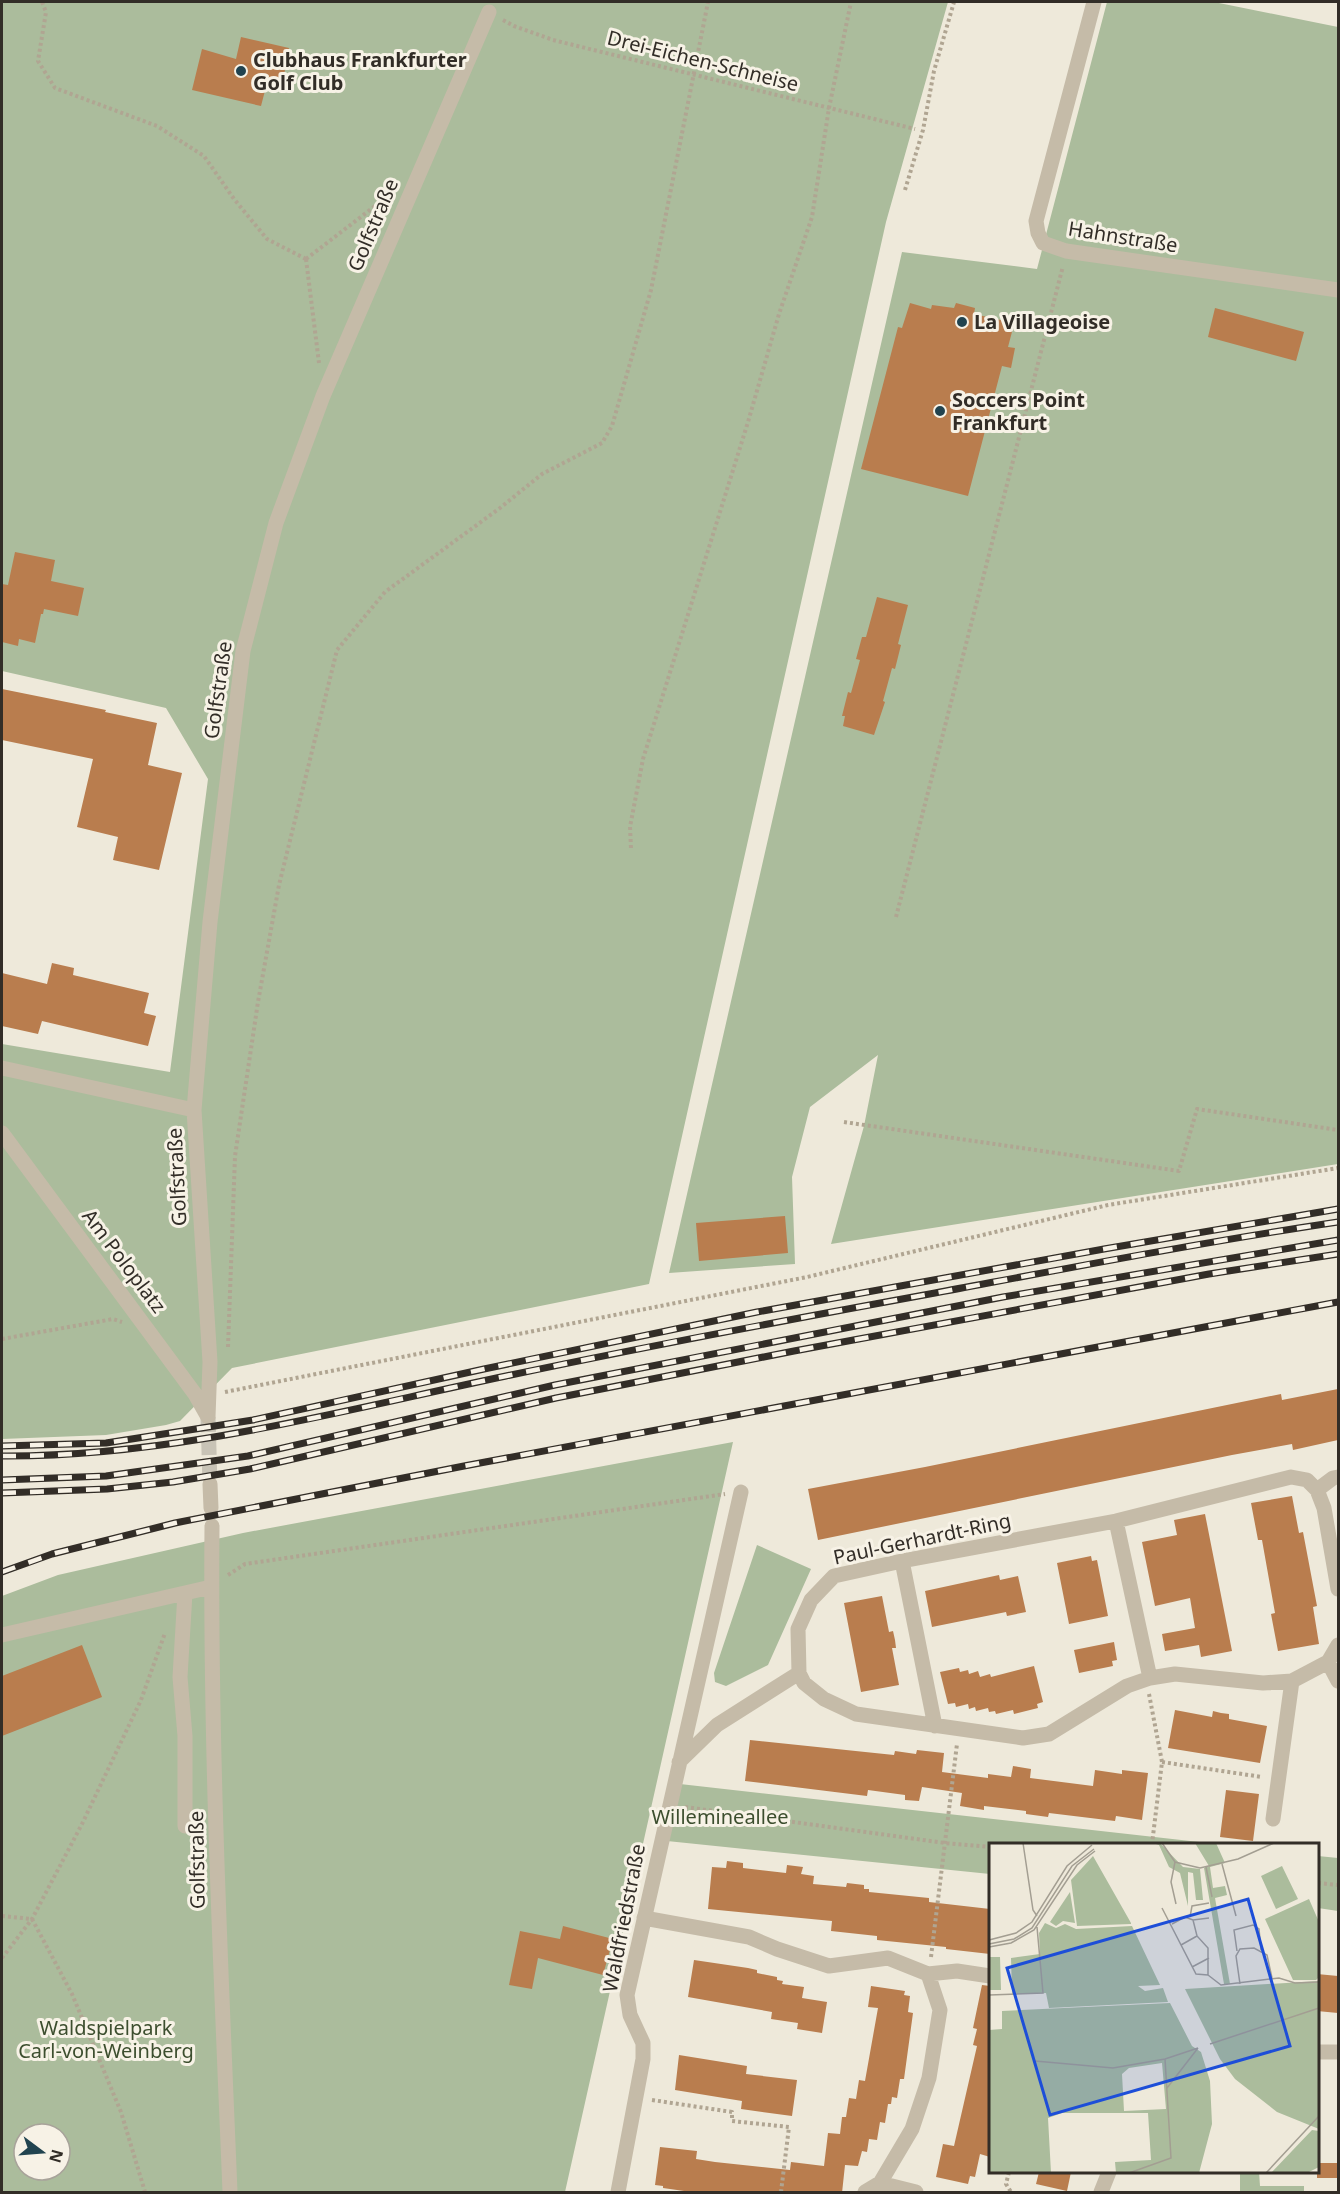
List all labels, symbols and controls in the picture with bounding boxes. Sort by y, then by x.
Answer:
street label: Drei-Eichen-Schneise [605,24,802,97]
place label: Clubhaus Frankfurter Golf Club [253,46,467,96]
marker: Clubhaus Frankfurter Golf Club [234,64,248,78]
street label: Golfstraße [341,174,404,275]
street label: Hahnstraße [1066,215,1180,258]
place label: La Villageoise [974,308,1110,335]
marker: La Villageoise [955,315,969,329]
place label: Soccers Point Frankfurt [952,386,1085,436]
marker: Soccers Point Frankfurt [933,404,947,418]
street label: Golfstraße [197,639,238,741]
street label: Golfstraße [160,1127,193,1227]
street label: Am Poloplatz [76,1203,172,1318]
street label: Paul-Gerhardt-Ring [831,1506,1013,1571]
park label: Willemineallee [652,1803,788,1830]
street label: Golfstraße [182,1811,211,1909]
street label: Waldfriedstraße [596,1841,651,1994]
inset map [989,1843,1319,2173]
park label: Waldspielpark Carl-von-Weinberg [18,2014,194,2064]
north arrow [12,2122,72,2182]
text: N [44,2147,69,2165]

